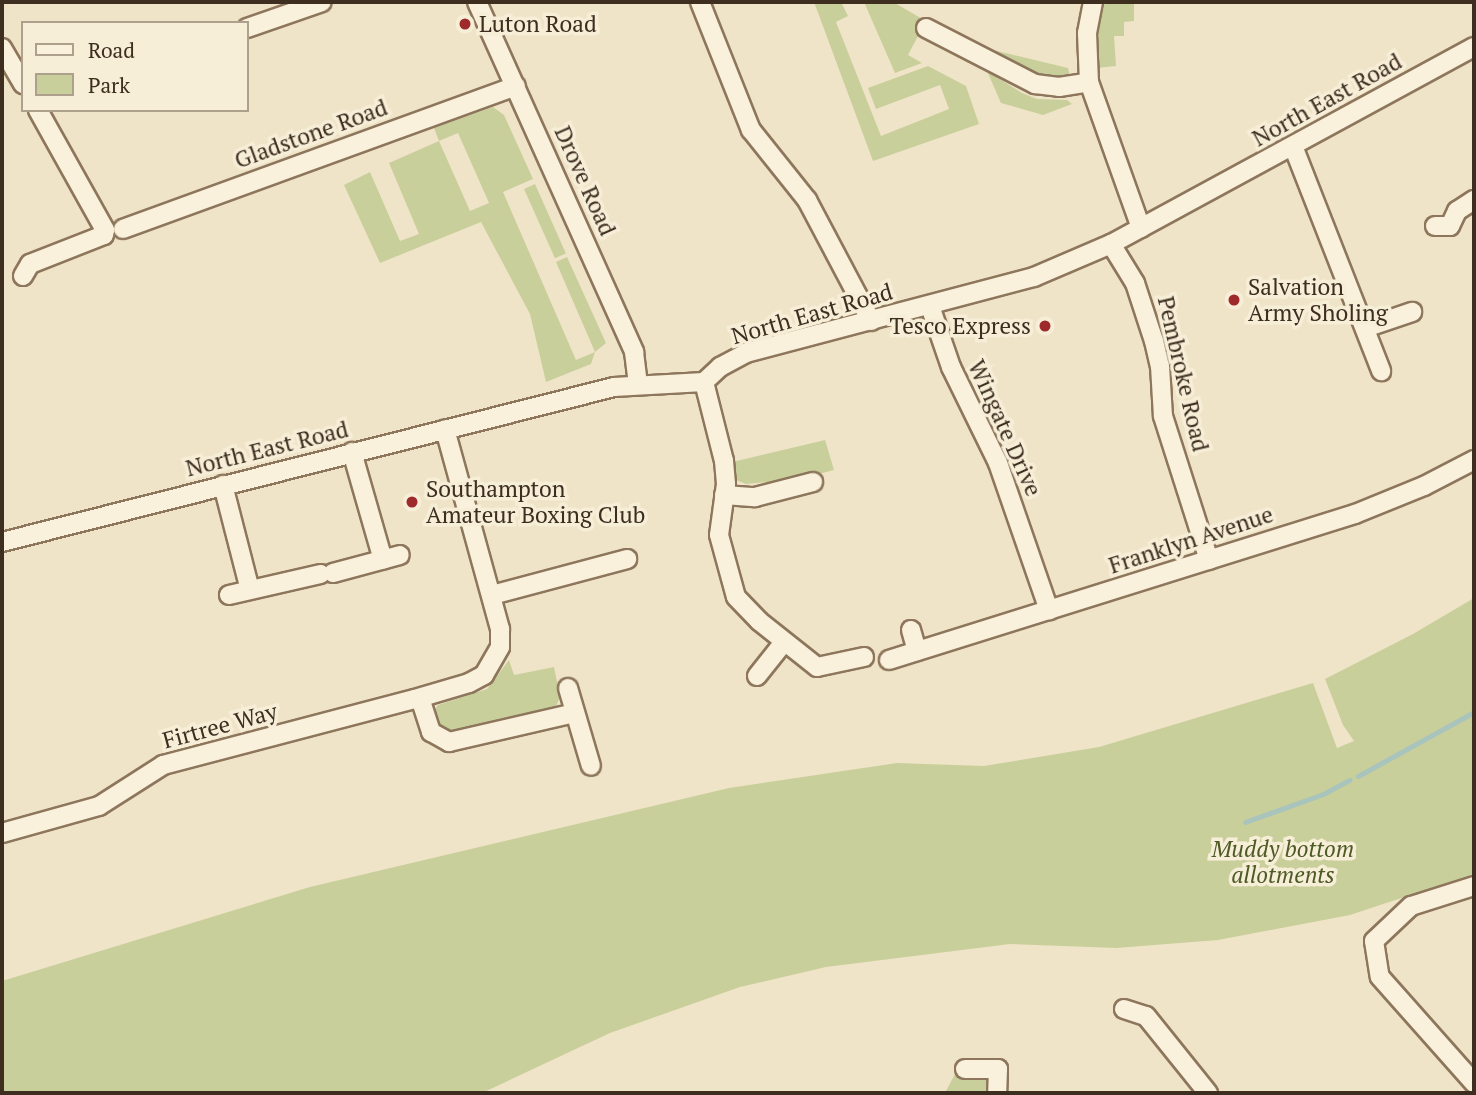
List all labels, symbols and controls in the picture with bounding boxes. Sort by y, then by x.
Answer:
place label: Luton Road [479,10,597,38]
marker: Luton Road [457,16,473,32]
legend [21,21,248,112]
text: Road [88,36,135,64]
street label: North East Road [1248,48,1406,152]
text: Park [88,71,130,99]
street label: Gladstone Road [231,94,391,174]
street label: Drove Road [549,122,621,240]
place label: Salvation Army Sholing [1248,273,1388,327]
street label: North East Road [728,278,896,350]
marker: Salvation Army Sholing [1226,292,1242,308]
street label: Pembroke Road [1152,294,1214,454]
place label: Tesco Express [889,312,1031,340]
marker: Tesco Express [1037,318,1053,334]
street label: Wingate Drive [963,356,1047,500]
street label: North East Road [183,415,351,483]
place label: Southampton Amateur Boxing Club [426,475,645,529]
marker: Southampton Amateur Boxing Club [404,494,420,510]
street label: Franklyn Avenue [1105,500,1277,580]
street label: Firtree Way [160,697,280,755]
park label: Muddy bottom allotments [1212,835,1354,889]

